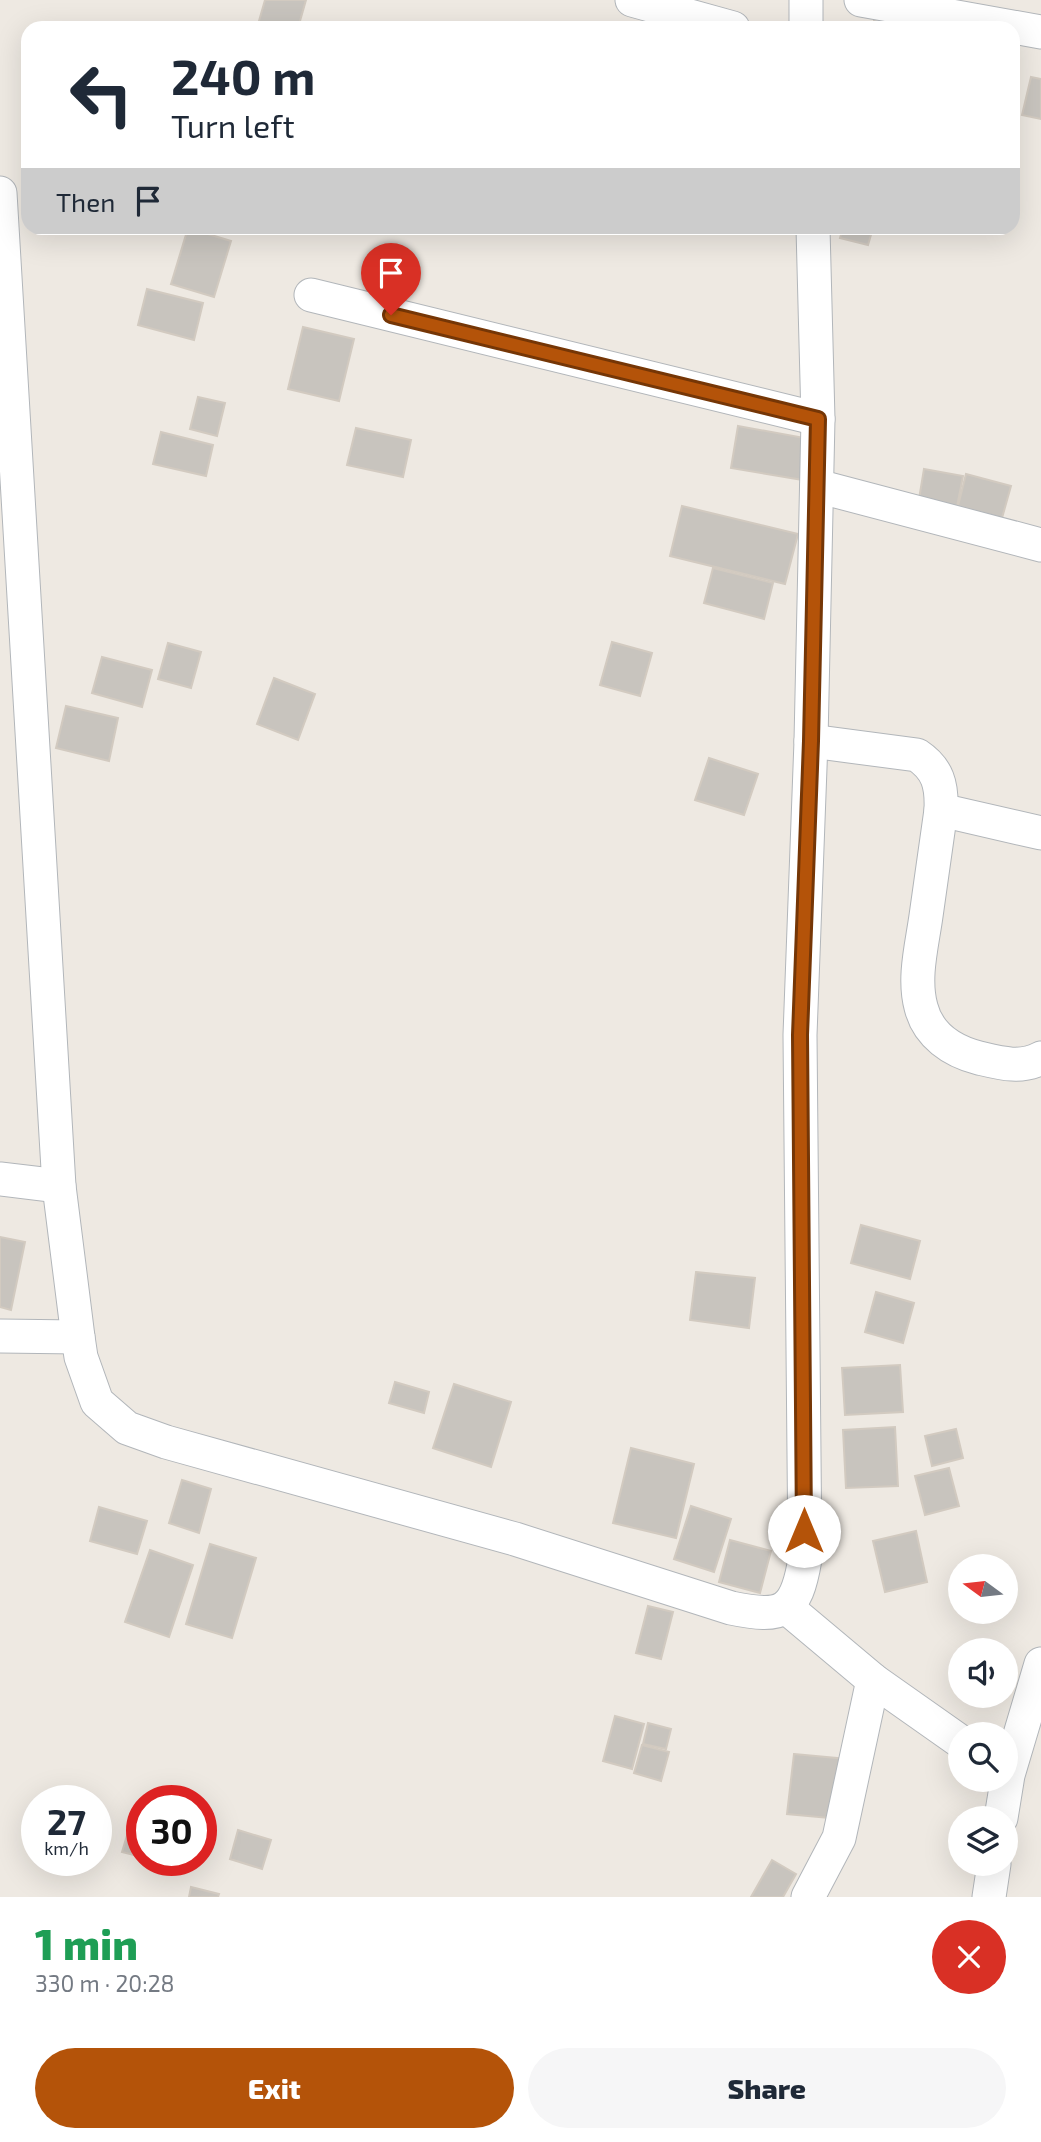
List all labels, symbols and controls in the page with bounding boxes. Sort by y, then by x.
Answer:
text: 240 m [171,46,315,105]
icon: left [56,49,147,140]
text: Turn left [171,106,295,144]
icon: arrive [129,182,167,220]
text: Then [56,186,115,217]
pin [361,243,421,315]
icon: arrive [372,254,410,292]
position arrow [767,1494,841,1568]
north arrow [948,1554,1018,1624]
map controls [948,1554,1018,1876]
button: sound [948,1638,1018,1708]
button: search [948,1722,1018,1792]
speed limit sign: 30 [126,1785,217,1876]
text: 27 [47,1800,86,1842]
button: layers [948,1806,1018,1876]
text: km/h [44,1837,89,1859]
text: 1 min [35,1918,138,1968]
button: close [932,1920,1006,1994]
text: 330 m · 20:28 [35,1969,175,1997]
button: Exit [35,2048,514,2128]
button: Share [528,2048,1006,2128]

